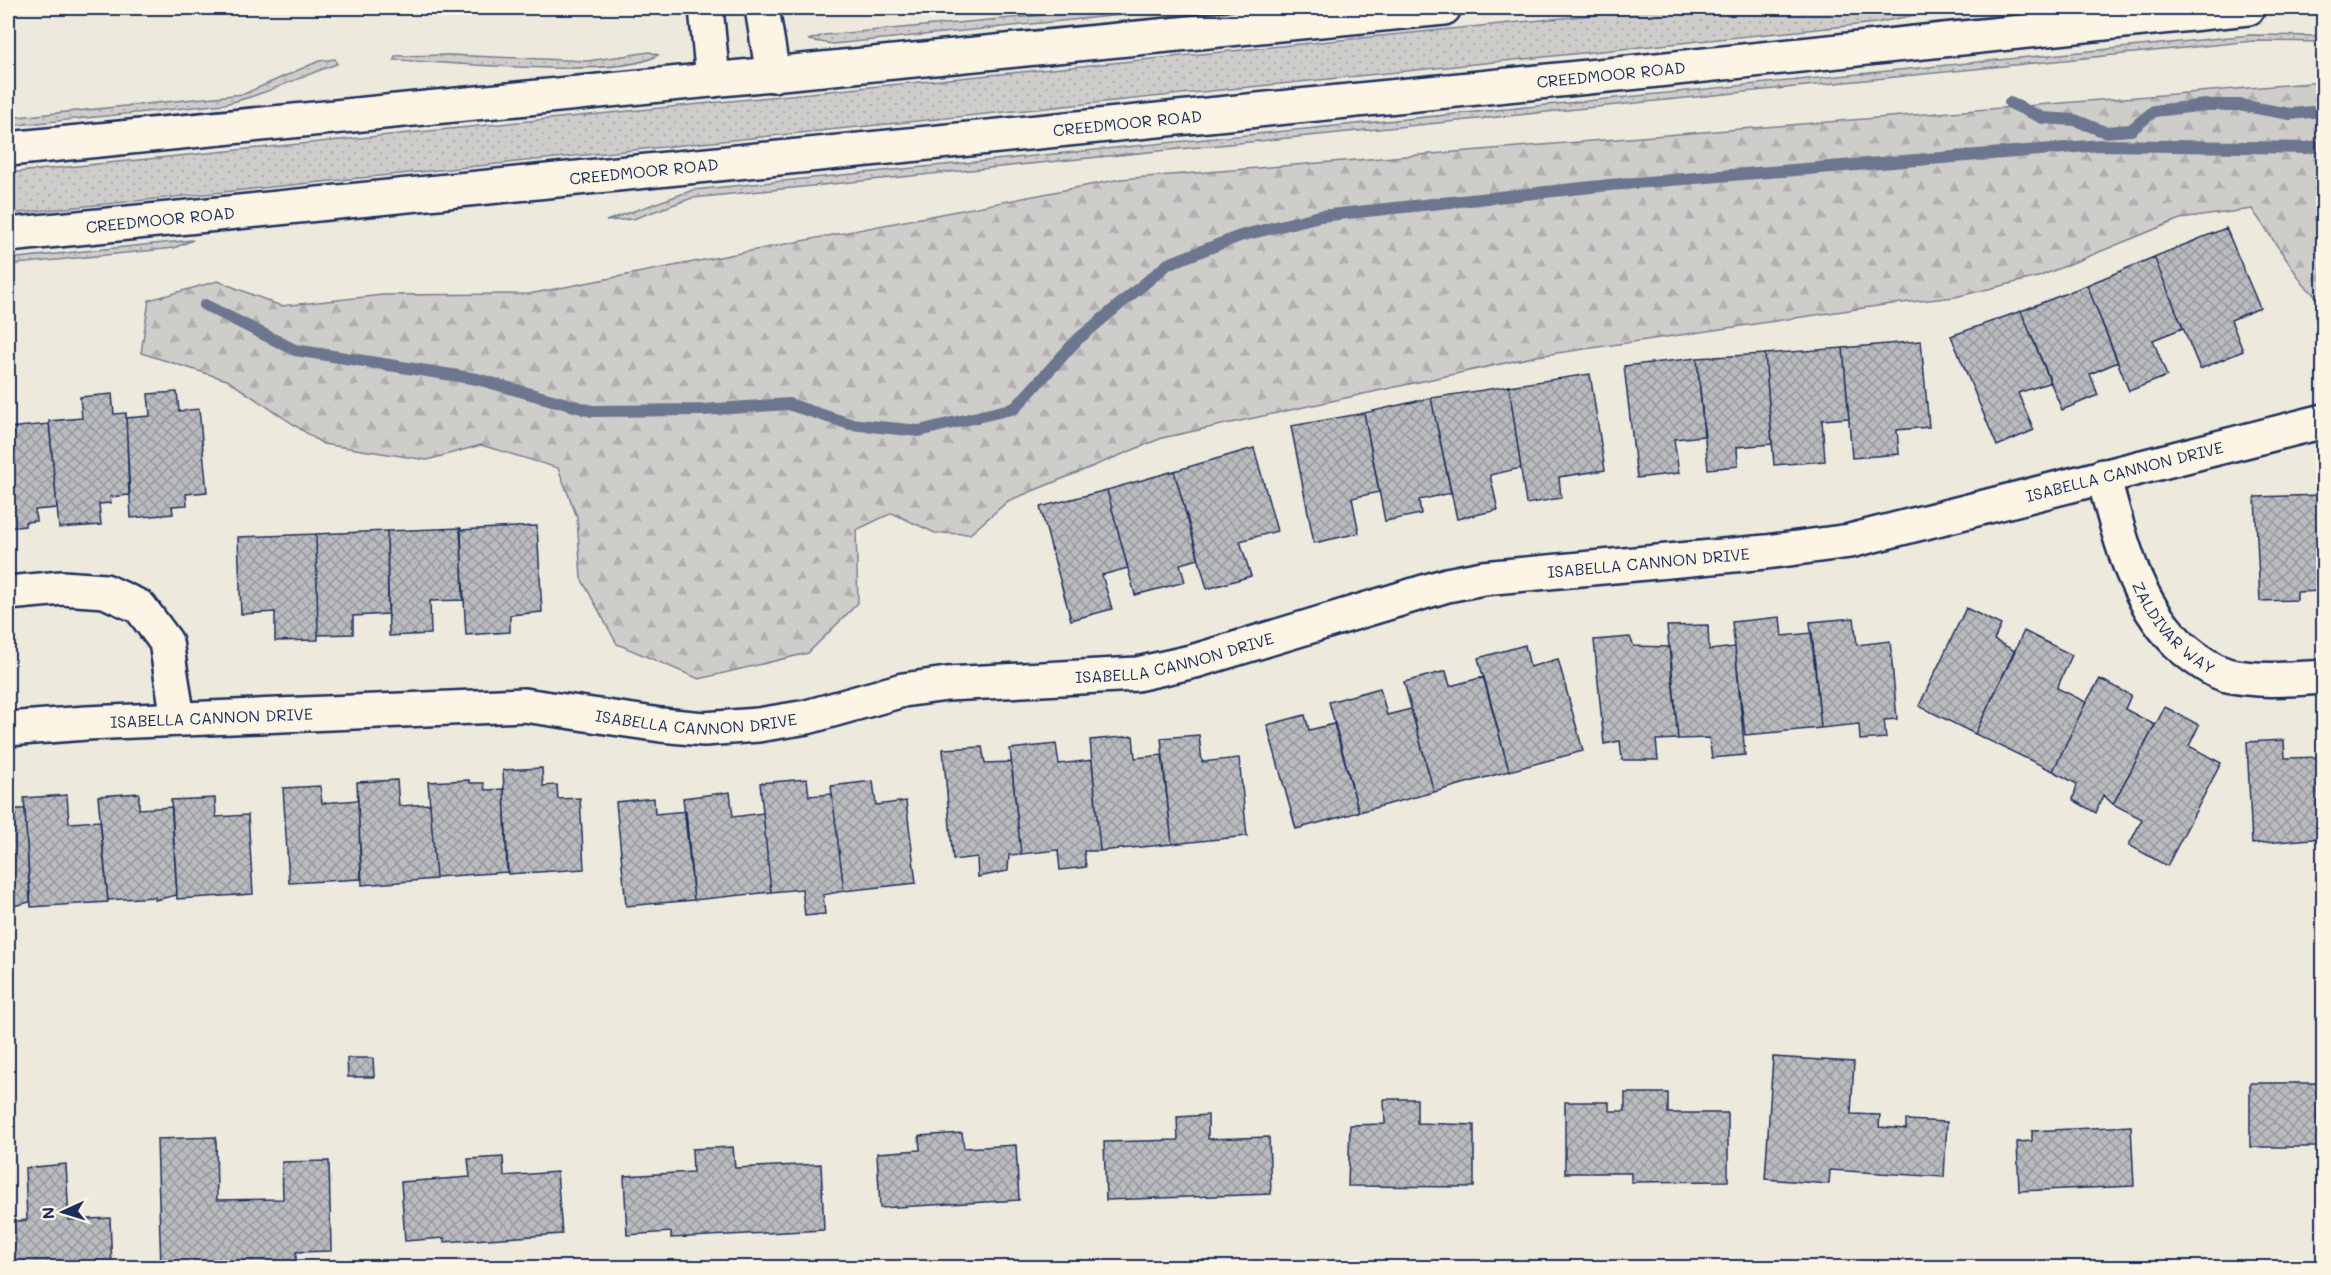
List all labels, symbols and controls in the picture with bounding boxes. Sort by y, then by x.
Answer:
street label: CREEDMOOR ROAD [1535,56,1686,92]
street label: CREEDMOOR ROAD [1052,105,1203,140]
street label: CREEDMOOR ROAD [568,153,719,189]
street label: CREEDMOOR ROAD [85,201,236,237]
street label: ISABELLA CANNON DRIVE [2024,436,2225,506]
street label: ISABELLA CANNON DRIVE [1547,543,1750,582]
street label: ZALDIVAR WAY [2128,578,2219,678]
street label: ISABELLA CANNON DRIVE [1075,627,1276,687]
street label: ISABELLA CANNON DRIVE [110,703,313,732]
street label: ISABELLA CANNON DRIVE [594,705,798,739]
north arrow [33,1182,93,1242]
text: N [37,1206,58,1220]

